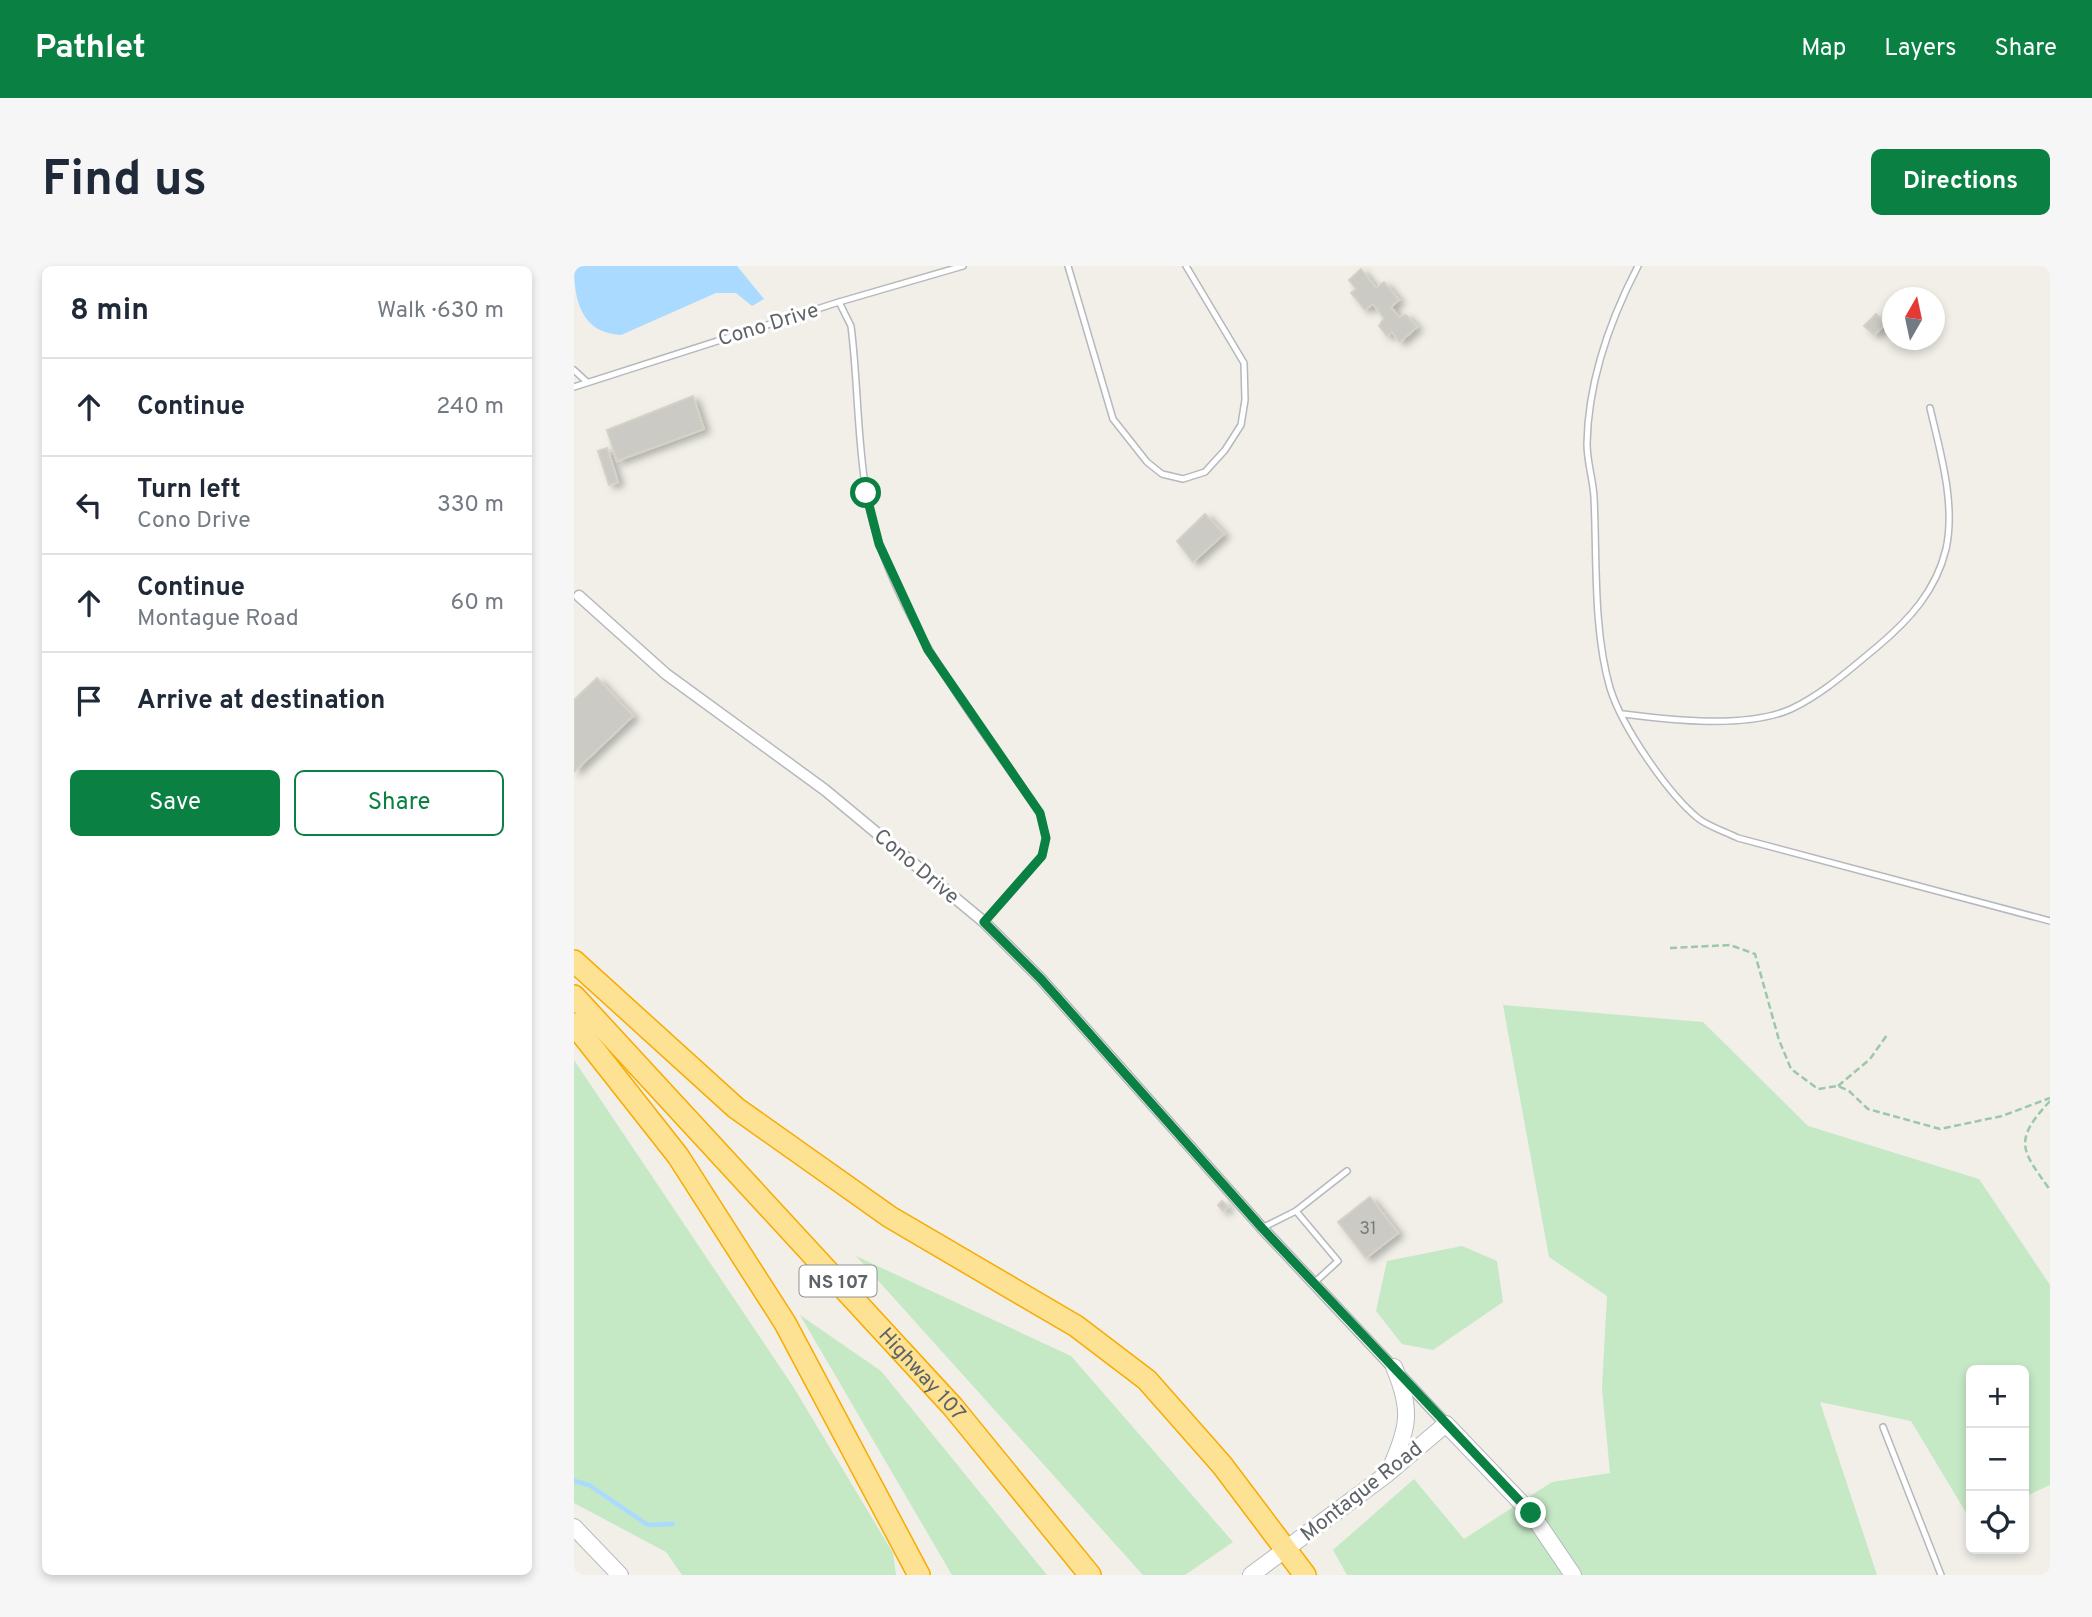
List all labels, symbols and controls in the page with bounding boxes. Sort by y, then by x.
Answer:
text: Pathlet [35,28,146,70]
text: Map [1801,34,1846,64]
text: Layers [1884,34,1956,64]
text: Share [1994,34,2057,64]
button: Directions [1871,149,2050,215]
text: Find us [42,151,207,213]
north arrow [1882,287,1945,350]
text: 8 min [70,293,149,330]
text: Walk · 630 m [377,297,504,326]
street label: Cono Drive [715,297,822,354]
icon: ahead [70,388,108,426]
text: Continue [137,391,245,424]
text: 240 m [436,393,504,422]
text: Turn left [137,474,241,507]
route start [850,477,881,508]
icon: left [70,486,108,524]
text: 330 m [437,491,504,520]
text: Cono Drive [137,507,251,536]
text: Continue [137,572,245,605]
icon: ahead [70,584,108,622]
text: 60 m [451,589,504,618]
text: Montague Road [137,605,299,634]
icon: arrive [70,682,108,720]
text: Arrive at destination [137,685,385,718]
button: Save [70,770,280,836]
button: Share [294,770,504,836]
street label: Cono Drive [868,823,964,911]
house number: 31 [1359,1218,1377,1241]
road number: NS 107 [800,1266,876,1296]
street label: Highway 107 [872,1323,971,1427]
map controls [1966,1365,2029,1554]
button: + [1966,1365,2029,1428]
button: − [1966,1428,2029,1491]
street label: Montague Road [1295,1436,1428,1548]
button: locate [1966,1491,2029,1554]
route end [1515,1497,1546,1528]

